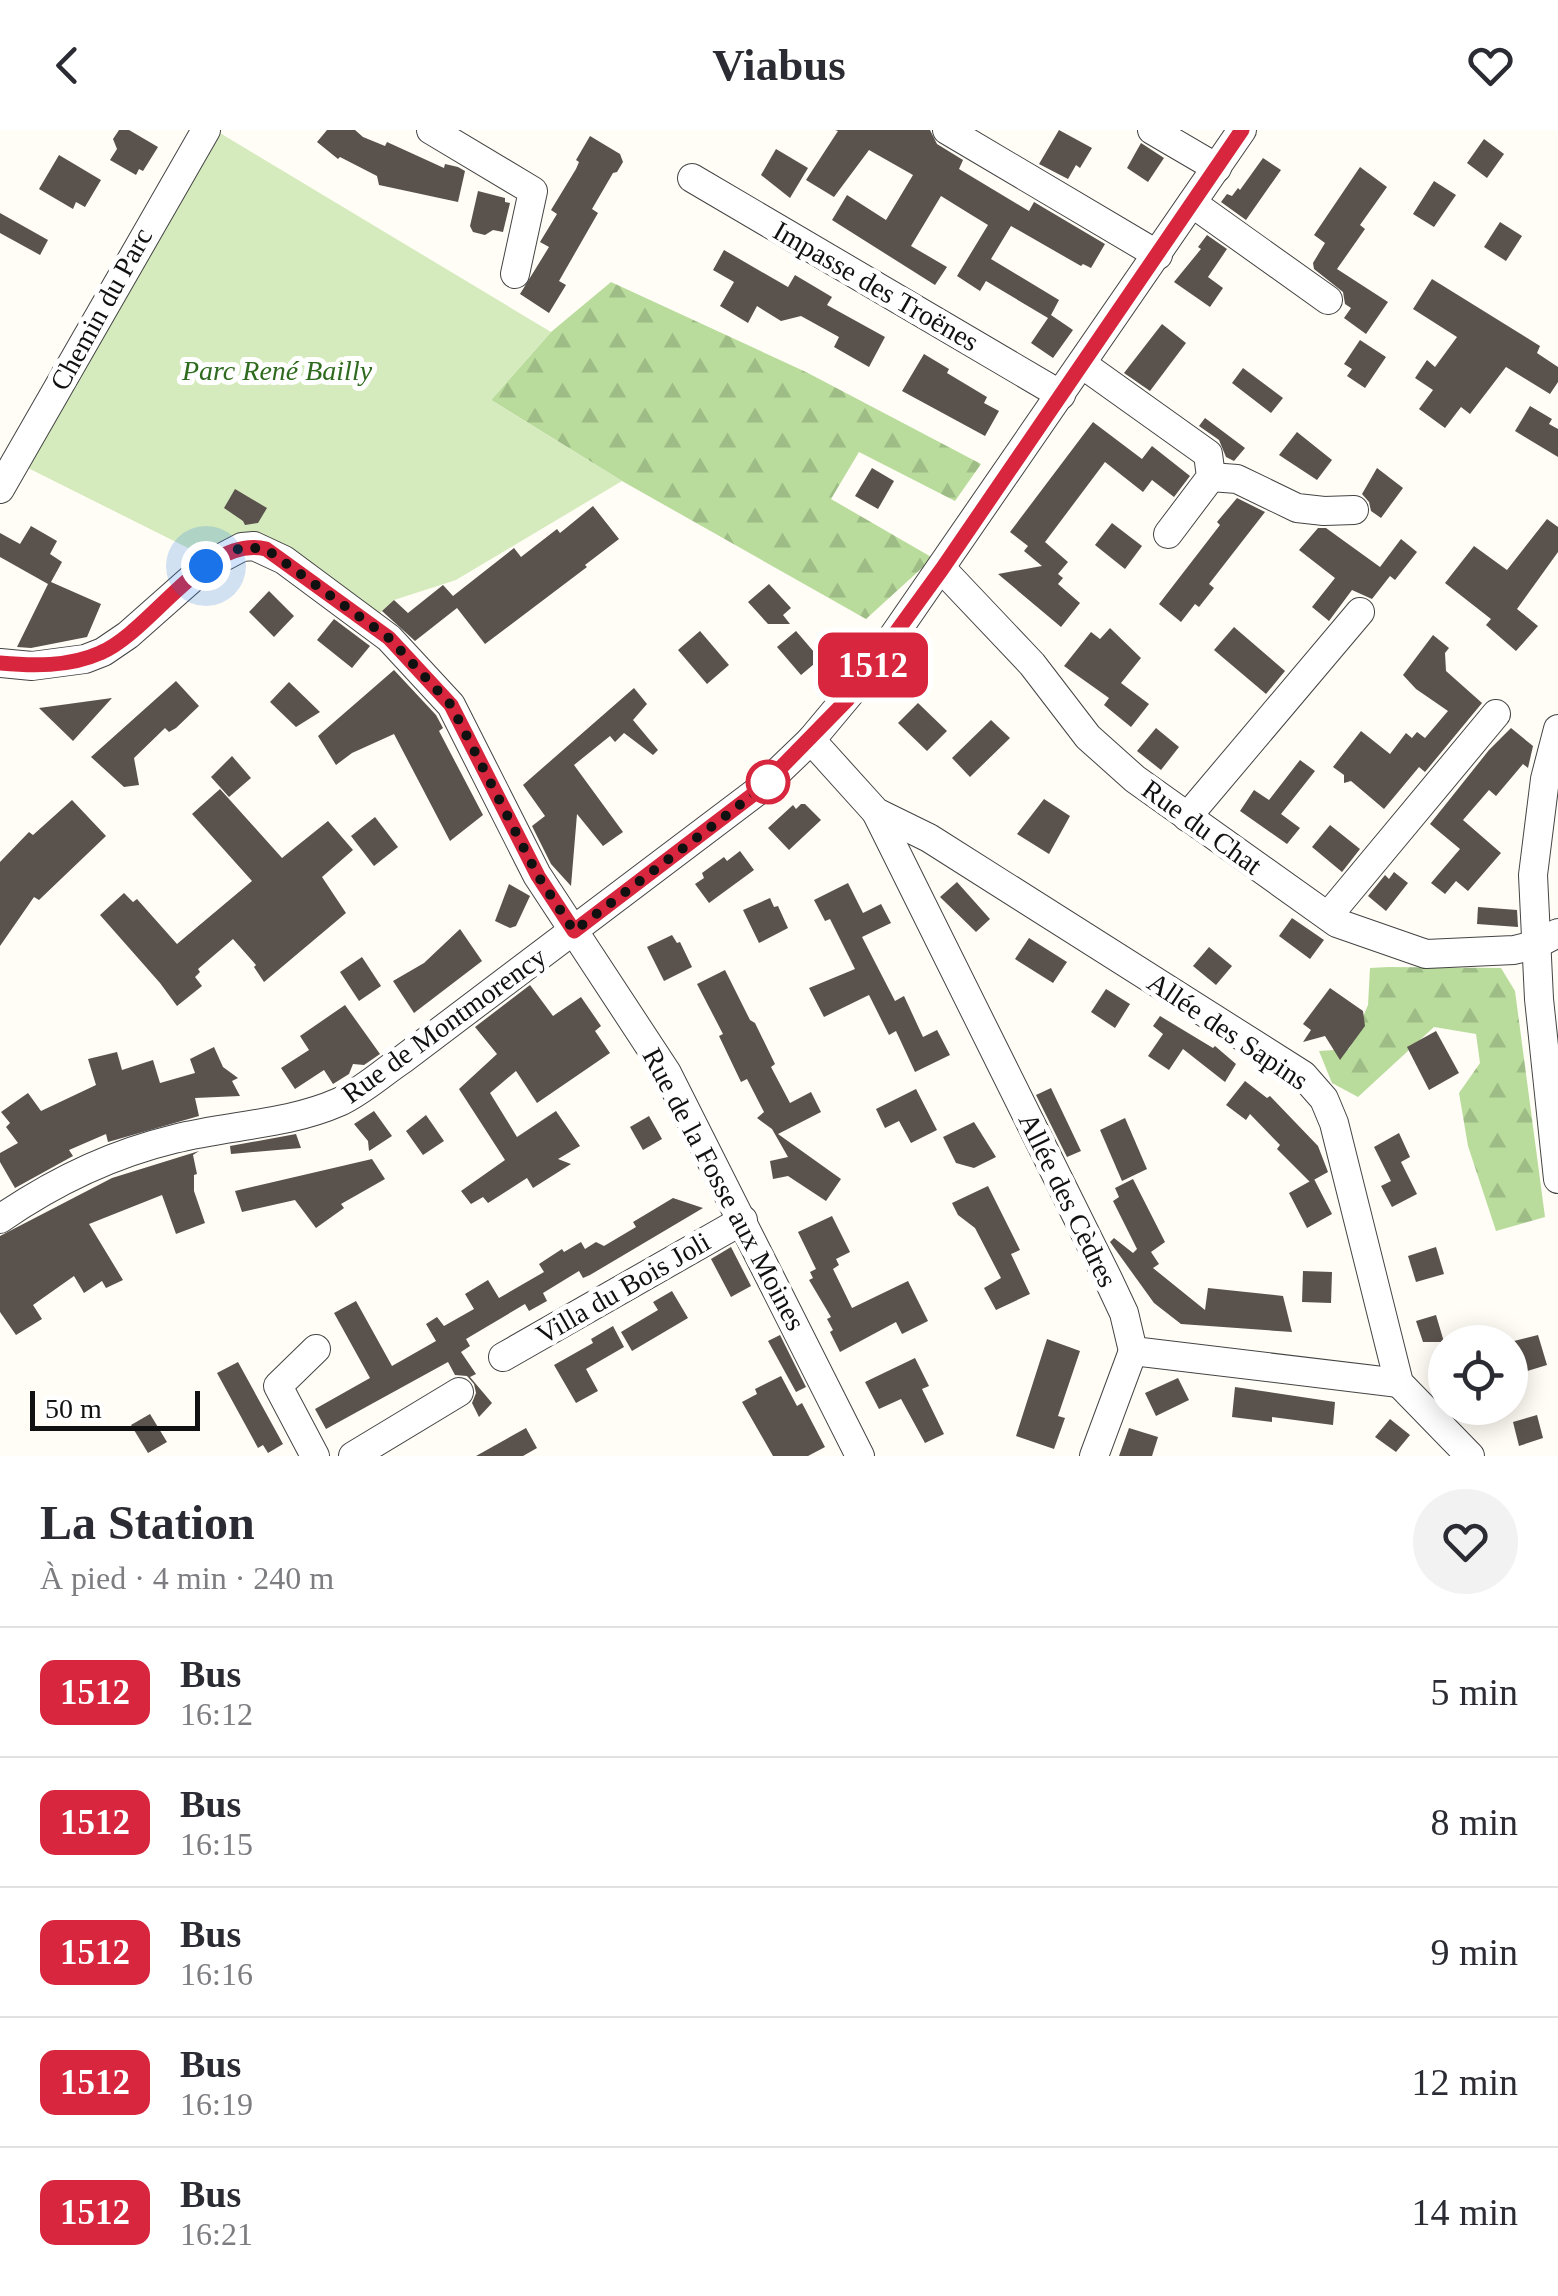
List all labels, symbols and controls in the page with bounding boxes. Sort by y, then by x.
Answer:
icon: back [40,38,95,93]
icon: heart [1463,38,1518,93]
text: Viabus [712,40,846,90]
street label: Impasse des Troënes [768,215,984,357]
street label: Chemin du Parc [44,223,158,395]
park label: Parc René Bailly [181,355,373,386]
your location [181,541,231,591]
line badge: 1512 [803,632,943,698]
text: 1512 [838,646,908,685]
unlabelled marker [747,761,789,803]
street label: Rue du Chat [1136,773,1268,881]
street label: Rue de Montmorency [336,941,552,1109]
street label: Allée des Sapins [1142,966,1314,1096]
street label: Rue de la Fosse aux Moines [636,1043,812,1335]
street label: Allée des Cèdres [1012,1108,1124,1292]
street label: Villa du Bois Joli [531,1226,715,1350]
map controls [1428,1325,1528,1425]
button: locate [1428,1325,1528,1425]
scale bar [30,1386,200,1430]
text: 50 m [45,1393,102,1424]
button: heart [1413,1489,1518,1594]
text: La Station [40,1496,255,1549]
text: À pied · 4 min · 240 m [40,1560,334,1596]
text: Bus [180,1653,241,1695]
text: 5 min [1430,1671,1518,1713]
text: 1512 [60,1673,130,1712]
text: 16:12 [180,1696,253,1732]
text: Bus [180,1783,241,1825]
text: 8 min [1430,1801,1518,1843]
text: 1512 [60,1803,130,1842]
text: 16:15 [180,1826,253,1862]
text: Bus [180,1913,241,1955]
text: 9 min [1430,1931,1518,1973]
text: 1512 [60,1933,130,1972]
text: 16:16 [180,1956,253,1992]
text: Bus [180,2043,241,2085]
text: 12 min [1411,2061,1518,2103]
text: 1512 [60,2063,130,2102]
text: 16:19 [180,2086,253,2122]
text: Bus [180,2173,241,2215]
text: 14 min [1411,2191,1518,2233]
text: 1512 [60,2193,130,2232]
text: 16:21 [180,2216,253,2252]

